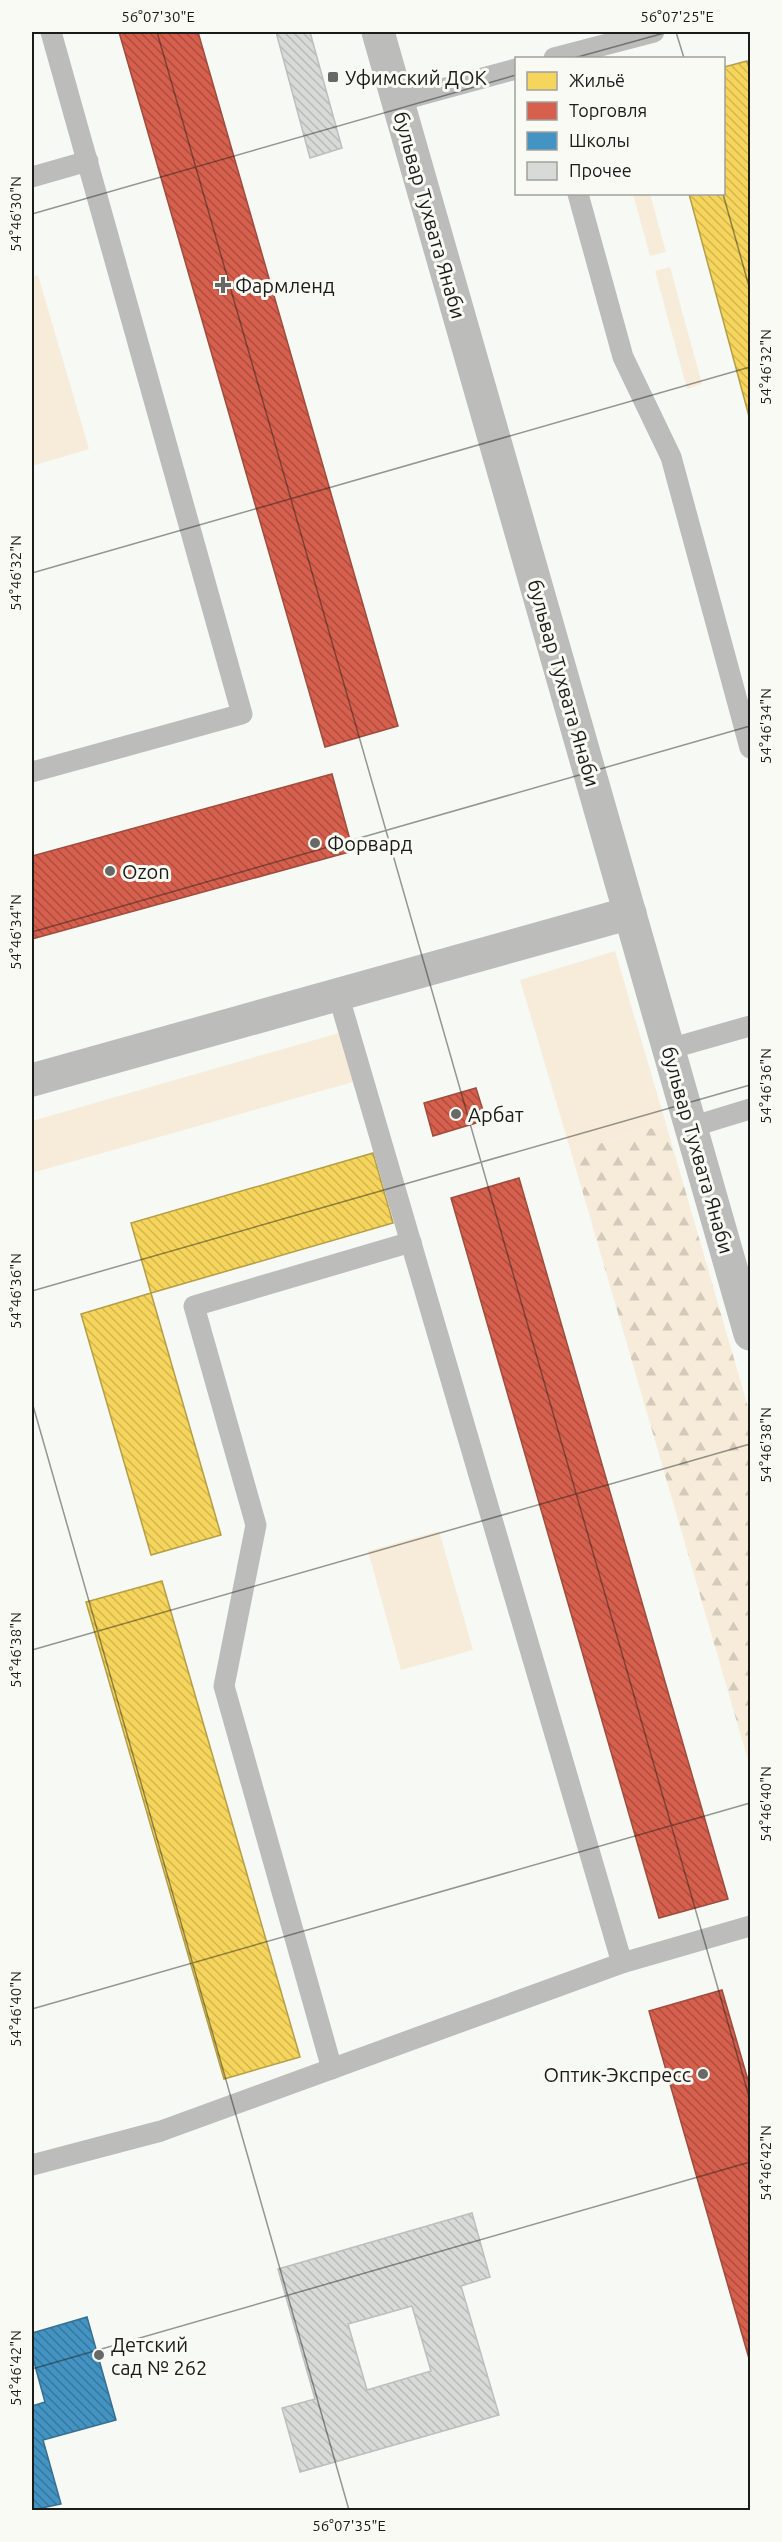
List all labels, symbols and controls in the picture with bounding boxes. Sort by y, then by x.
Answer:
text: 56°07'30"E [121,8,195,25]
text: 56°07'25"E [640,8,714,25]
legend [515,57,725,195]
place label: Уфимский ДОК [345,66,487,89]
marker: Уфимский ДОК [326,70,340,84]
text: Жильё [569,70,625,90]
text: Торговля [569,100,647,120]
street label: бульвар Тухвата Янаби [389,109,471,321]
text: Школы [569,130,630,150]
text: Прочее [569,160,632,180]
text: 54°46'30"N [7,176,24,252]
place label: Фармленд [235,274,335,297]
marker: Фармленд [216,278,230,292]
text: 54°46'32"N [757,329,774,405]
text: 54°46'32"N [7,535,24,611]
street label: бульвар Тухвата Янаби [523,577,605,789]
text: 54°46'34"N [757,688,774,764]
place label: Форвард [327,832,413,855]
marker: Форвард [308,836,322,850]
place label: Ozon [122,860,170,883]
marker: Ozon [103,864,117,878]
text: 54°46'34"N [7,894,24,970]
street label: бульвар Тухвата Янаби [657,1044,739,1256]
text: 54°46'36"N [757,1048,774,1124]
place label: Арбат [468,1103,524,1126]
marker: Арбат [449,1107,463,1121]
text: 54°46'36"N [7,1253,24,1329]
text: 54°46'38"N [757,1407,774,1483]
text: 54°46'38"N [7,1612,24,1688]
text: 54°46'40"N [757,1766,774,1842]
text: 54°46'40"N [7,1971,24,2047]
place label: Оптик-Экспресс [543,2063,691,2086]
marker: Оптик-Экспресс [696,2067,710,2081]
text: 54°46'42"N [757,2125,774,2201]
text: 54°46'42"N [7,2330,24,2406]
place label: Детский сад № 262 [111,2333,207,2379]
marker: Детский сад № 262 [92,2348,106,2362]
text: 56°07'35"E [312,2517,386,2534]

